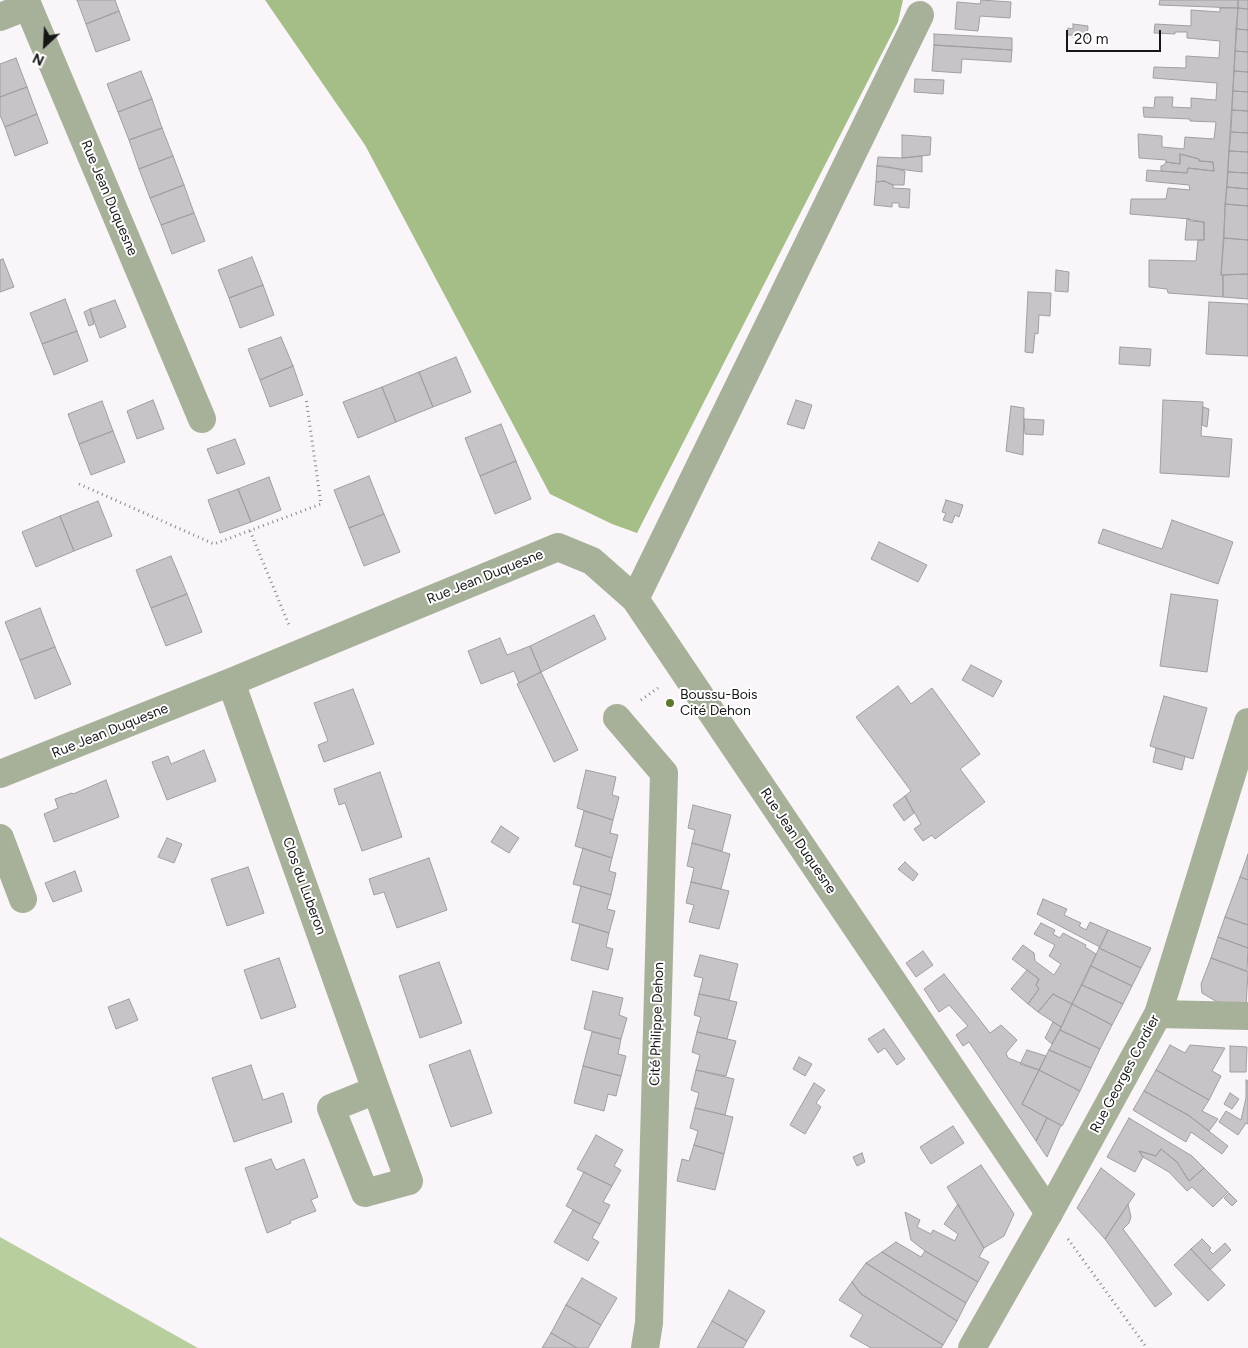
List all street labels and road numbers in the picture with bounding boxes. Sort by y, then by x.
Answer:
street label: Rue Jean Duquesne [77,138,141,258]
street label: Rue Jean Duquesne [424,546,546,608]
street label: Rue Jean Duquesne [49,700,171,762]
street label: Rue Jean Duquesne [756,785,840,897]
street label: Clos du Luberon [279,835,329,937]
street label: Cité Philippe Dehon [646,962,668,1086]
street label: Rue Georges Cordier [1087,1012,1163,1136]

